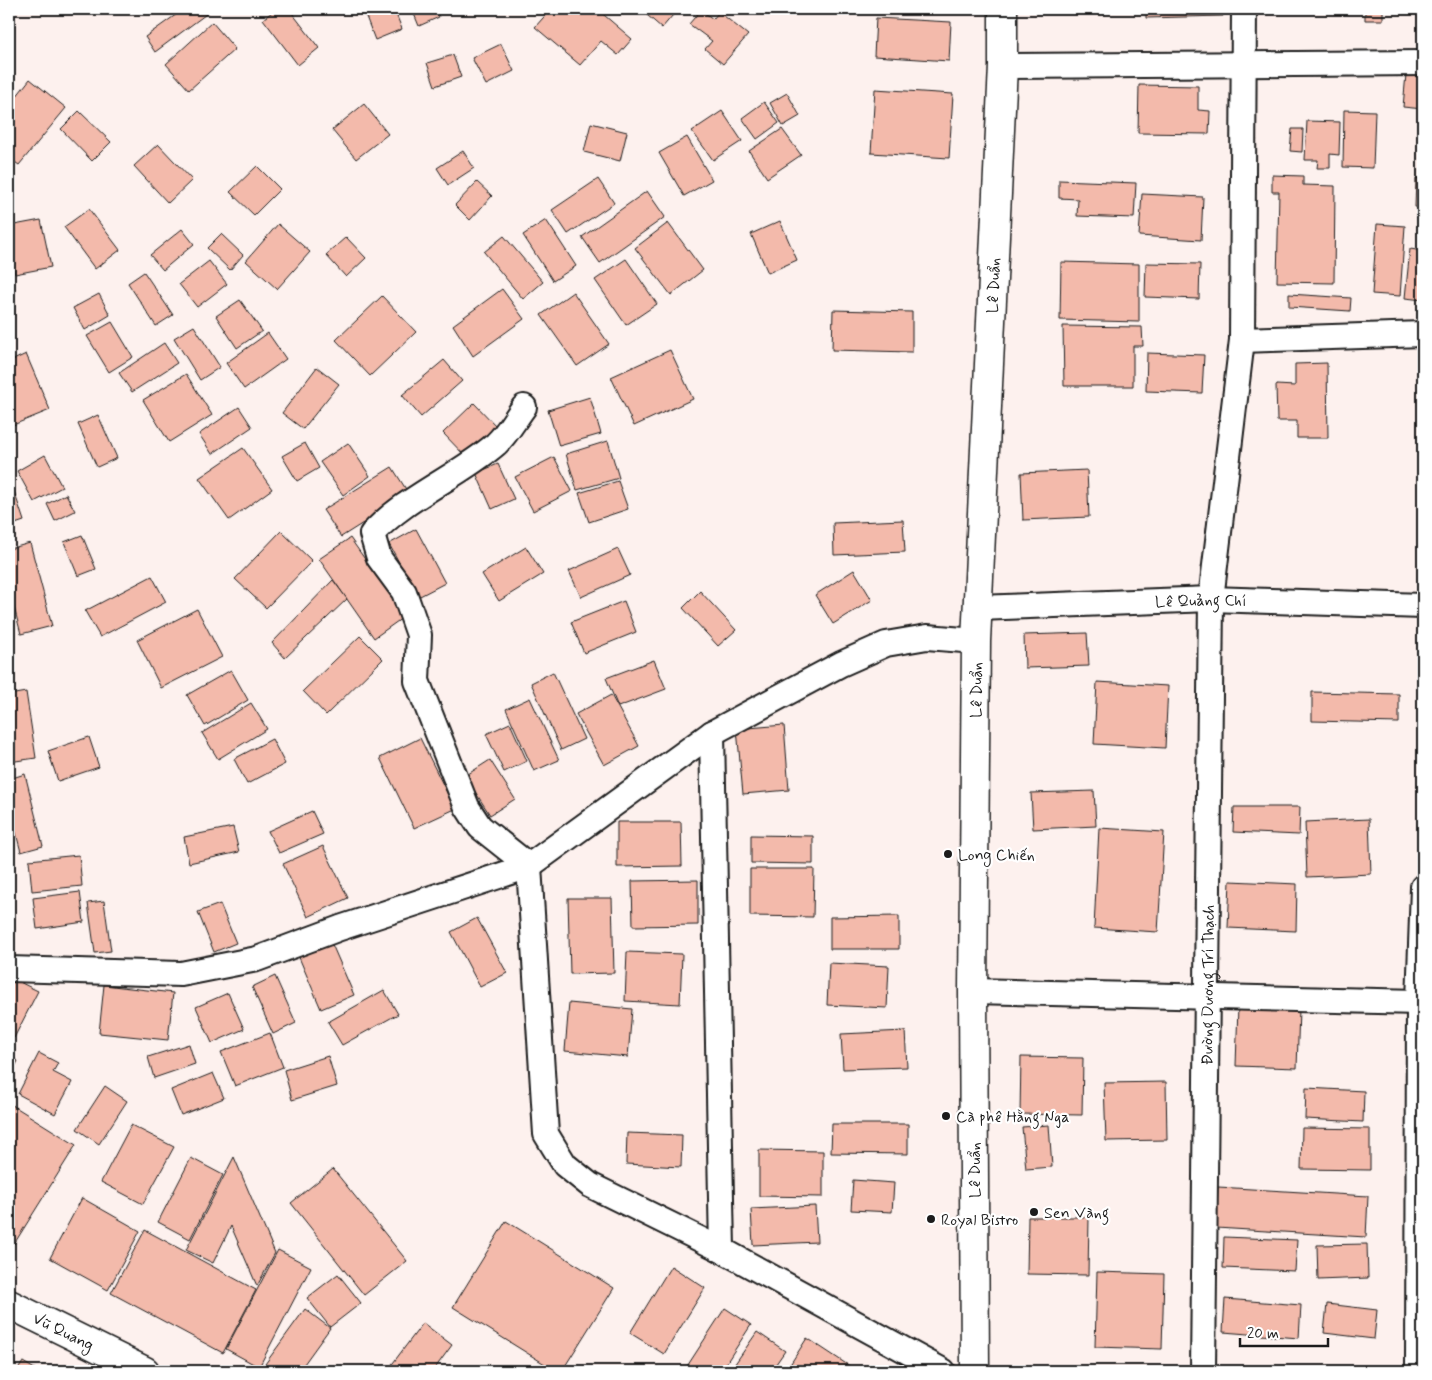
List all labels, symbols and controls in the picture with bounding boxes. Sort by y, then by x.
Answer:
street label: Lê Duẩn [982,257,1006,314]
street label: Lê Quảng Chí [1155,590,1247,613]
street label: Lê Duẩn [966,662,988,718]
place label: Long Chiến [958,845,1035,867]
marker: Long Chiến [942,848,954,860]
street label: Đường Dương Trí Thạch [1197,905,1220,1065]
place label: Cà phê Hằng Nga [956,1107,1069,1129]
marker: Cà phê Hằng Nga [940,1110,952,1122]
street label: Lê Duẩn [965,1142,986,1198]
place label: Sen Vàng [1044,1203,1109,1225]
marker: Sen Vàng [1028,1206,1040,1218]
place label: Royal Bistro [941,1210,1019,1231]
marker: Royal Bistro [925,1213,937,1225]
street label: Vũ Quang [29,1308,97,1357]
scale bar [1240,1315,1327,1347]
text: 20 m [1247,1324,1279,1344]

